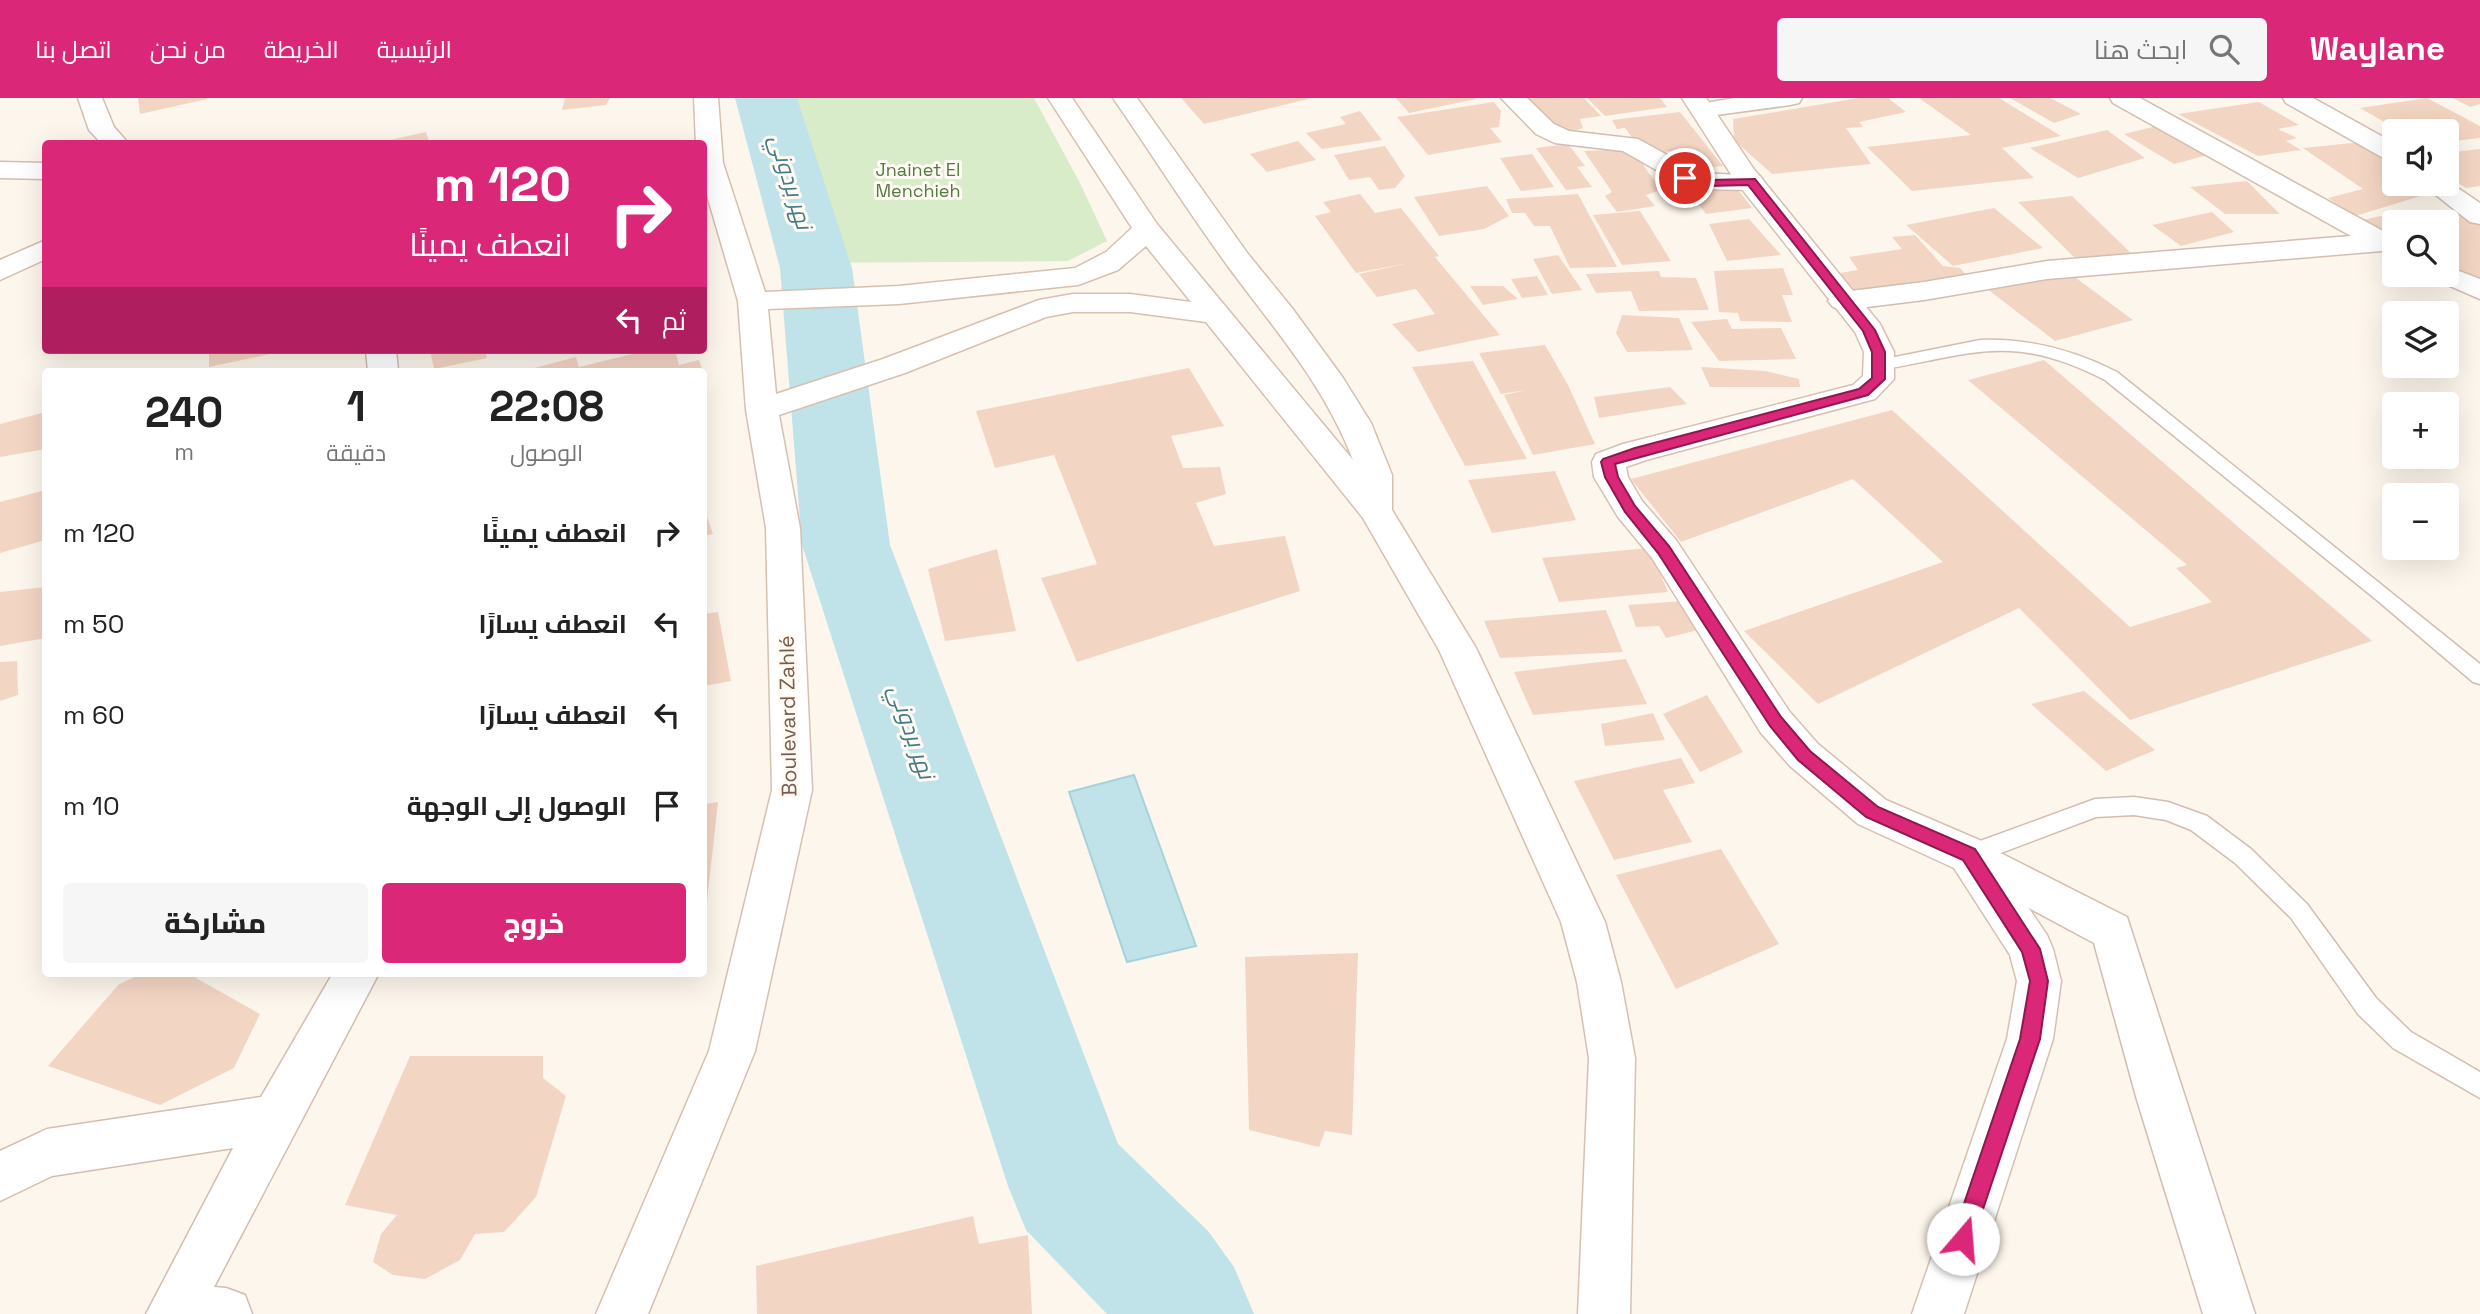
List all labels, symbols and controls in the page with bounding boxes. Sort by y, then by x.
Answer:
search box [1777,18,2267,81]
text: Waylane [2309,28,2445,70]
icon: search [2205,30,2243,68]
text: ابحث هنا [2094,33,2187,67]
text: اتصل بنا [35,34,112,65]
text: من نحن [150,34,226,65]
text: الخريطة [264,34,339,65]
text: الرئيسية [377,34,452,65]
map controls [2382,119,2459,560]
button: sound [2382,119,2459,196]
water label: نهر بردوني [760,131,820,237]
pin [1655,148,1715,208]
text: 120 m [434,153,571,215]
park label: Jnainet El Menchieh [875,158,961,202]
icon: arrive [1666,159,1704,197]
icon: right [595,168,686,259]
button: search [2382,210,2459,287]
text: انعطف يمينًا [409,225,571,265]
icon: left [610,301,648,339]
button: layers [2382,301,2459,378]
text: ثم [662,304,686,338]
text: 1 [347,380,366,433]
text: 22:08 [489,380,604,433]
text: 240 [145,386,223,439]
button: + [2382,392,2459,469]
text: m [174,437,194,467]
text: دقيقة [326,438,386,468]
text: الوصول [510,438,583,468]
button: − [2382,483,2459,560]
icon: right [648,514,686,552]
text: 120 m [63,516,135,550]
text: انعطف يمينًا [482,516,627,550]
icon: left [648,605,686,643]
text: 50 m [63,607,124,641]
text: انعطف يسارًا [479,607,627,641]
street label: Boulevard Zahlé [773,635,802,797]
water label: نهر بردوني [879,681,943,787]
icon: left [648,696,686,734]
text: 60 m [63,698,125,732]
text: انعطف يسارًا [479,698,627,732]
icon: arrive [648,787,686,825]
text: 10 m [63,789,120,823]
text: الوصول إلى الوجهة [407,789,627,823]
button: مشاركة [63,883,368,963]
button: خروج [382,883,686,963]
position arrow [1926,1202,2000,1276]

